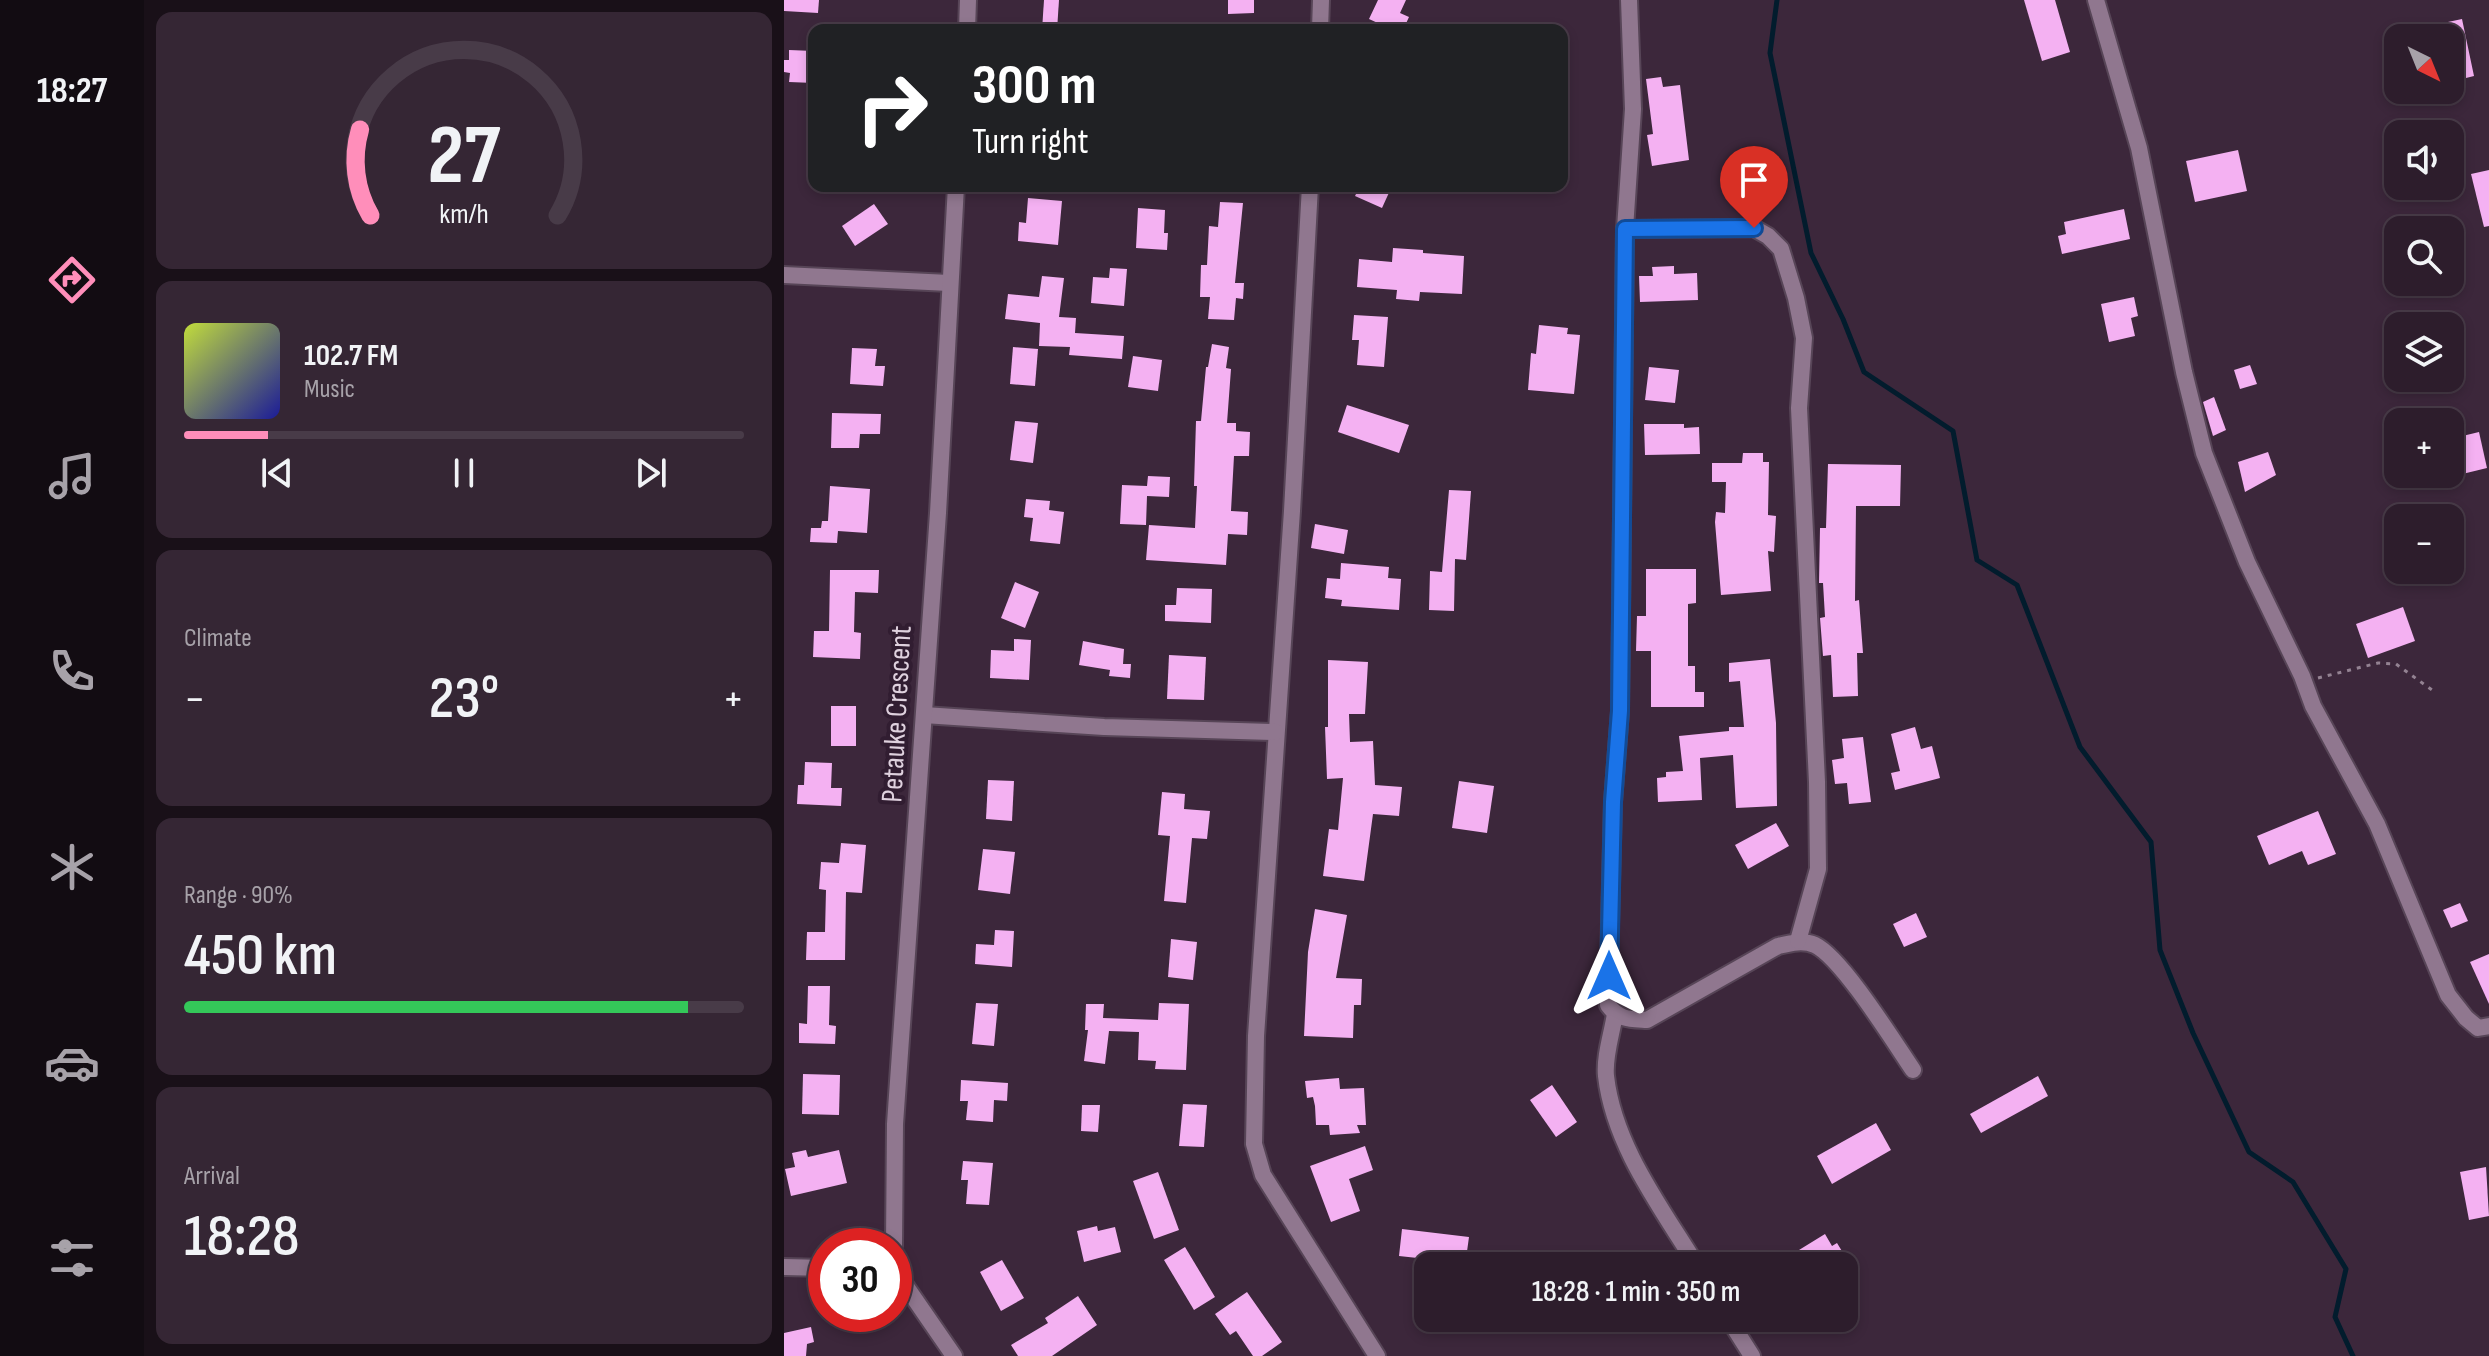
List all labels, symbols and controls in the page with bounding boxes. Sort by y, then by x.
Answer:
north arrow [2384,24,2464,104]
map controls [2384,24,2464,584]
text: 300 m [972,53,1096,120]
icon: right [840,56,944,160]
text: 18:27 [37,70,107,113]
text: 27 [428,107,501,207]
button: sound [2384,120,2464,200]
text: Turn right [972,121,1089,164]
pin [1720,146,1788,228]
icon: arrive [1732,158,1776,202]
text: km/h [439,198,489,233]
button: search [2384,216,2464,296]
icon: directions [44,252,100,308]
button: layers [2384,312,2464,392]
text: 102.7 FM [304,338,398,374]
text: Music [304,374,355,405]
button: + [2384,408,2464,488]
icon: music [44,448,100,504]
icon: previous [255,451,299,495]
icon: pause [442,451,486,495]
icon: next [629,451,673,495]
button: − [2384,504,2464,584]
text: Climate [184,623,252,654]
street label: Petauke Crescent [874,625,920,803]
icon: phone [44,643,100,699]
text: 23° [429,663,499,735]
text: − [184,673,206,726]
text: + [722,673,744,726]
icon: climate [44,839,100,895]
text: Range · 90% [184,880,293,911]
text: 450 km [184,920,337,992]
position arrow [1567,934,1651,1018]
icon: car [44,1035,100,1091]
text: Arrival [184,1161,240,1192]
text: 18:28 [184,1201,300,1273]
speed limit sign: 30 [808,1228,912,1332]
icon: filters [44,1230,100,1286]
text: 18:28 · 1 min · 350 m [1532,1274,1740,1310]

